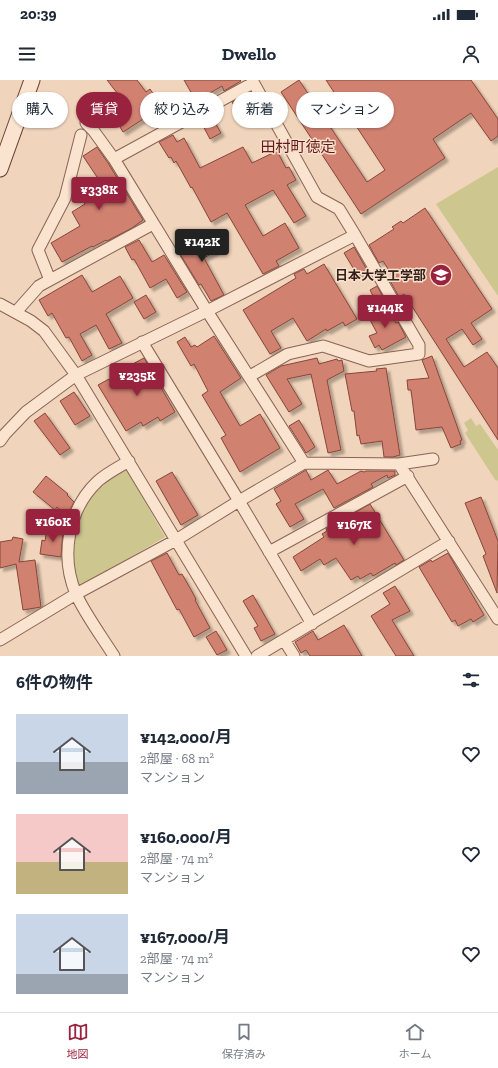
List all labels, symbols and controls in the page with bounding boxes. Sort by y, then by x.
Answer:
text: 20:39 [20,5,56,23]
icon: menu [16,43,38,65]
text: Dwello [222,43,276,65]
icon: person [460,43,482,65]
chip: 購入 [12,92,68,128]
chip: 賃貸 [76,92,132,128]
chip: 絞り込み [140,92,224,128]
chip: 新着 [232,92,288,128]
chip: マンション [296,92,394,128]
district label: 田村町徳定 [260,138,336,156]
pin: ¥338K [71,177,127,211]
text: ¥338K [80,182,118,197]
pin: ¥142K [174,229,230,263]
text: ¥142K [184,234,220,249]
school or university icon: 日本大学工学部 [428,262,454,288]
place label: 日本大学工学部 [335,268,426,283]
pin: ¥144K [357,295,413,329]
text: ¥144K [367,300,403,315]
pin: ¥235K [109,363,165,397]
text: ¥235K [118,368,156,383]
pin: ¥160K [25,509,81,543]
pin: ¥167K [326,512,382,546]
text: ¥160K [35,514,71,529]
text: ¥167K [336,517,372,532]
icon: filters [460,669,482,691]
text: 6件の物件 [16,672,93,692]
text: ¥142,000/月 [140,727,232,747]
icon: home [48,730,96,778]
icon: heart [460,743,482,765]
text: 2部屋 · 68 m² [140,751,214,766]
text: マンション [140,770,205,785]
text: ¥160,000/月 [140,827,232,847]
icon: home [48,830,96,878]
icon: heart [460,843,482,865]
text: 2部屋 · 74 m² [140,851,213,866]
text: マンション [140,870,205,885]
text: ¥167,000/月 [140,927,230,947]
icon: home [48,930,96,978]
icon: heart [460,943,482,965]
text: 2部屋 · 74 m² [140,951,213,966]
text: マンション [140,970,205,985]
tab: 地図 [67,1021,89,1061]
tab: 保存済み [222,1021,266,1061]
tab: ホーム [399,1021,431,1061]

